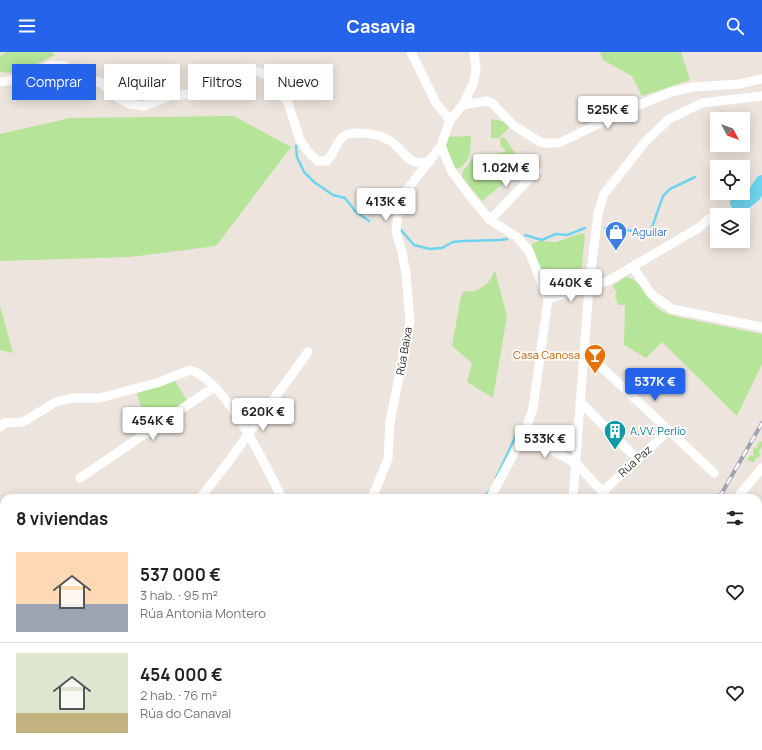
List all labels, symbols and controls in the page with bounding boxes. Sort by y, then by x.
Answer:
text: Casavia [347,14,415,38]
icon: menu [16,15,38,37]
icon: search [724,15,746,37]
chip: Comprar [12,64,96,100]
chip: Alquilar [104,64,180,100]
chip: Filtros [188,64,256,100]
chip: Nuevo [264,64,333,100]
pin: 525K € [575,96,641,130]
text: 525K € [587,100,629,118]
north arrow [710,112,750,152]
map controls [710,112,750,248]
pin: 1.02M € [469,154,543,188]
text: 1.02M € [482,158,530,176]
button: locate [710,160,750,200]
pin: 413K € [353,188,419,222]
text: 413K € [366,192,406,210]
button: layers [710,208,750,248]
shop icon: Aguilar [603,219,629,252]
place label: Aguilar [632,224,667,239]
pin: 440K € [538,269,604,303]
text: 440K € [549,273,593,291]
street label: Rúa Baixa [392,326,415,376]
bar icon: Casa Canosa [582,342,608,375]
place label: Casa Canosa [513,347,580,362]
pin: 537K € [622,368,688,402]
text: 537K € [634,372,676,390]
pin: 620K € [230,398,296,432]
text: 620K € [241,402,285,420]
pin: 454K € [120,407,186,441]
text: 454K € [131,411,175,429]
building icon: A.VV. Perlío [602,418,628,451]
place label: A.VV. Perlío [630,423,687,438]
pin: 533K € [512,425,578,459]
text: 533K € [524,429,566,447]
street label: Rúa Paz [615,442,655,480]
text: 8 viviendas [16,507,108,530]
icon: filters [724,507,746,529]
text: 537 000 € [140,563,221,586]
icon: home [48,568,96,616]
icon: heart [724,581,746,603]
text: 3 hab. · 95 m² [140,586,218,604]
text: Rúa Antonia Montero [140,604,266,622]
text: 454 000 € [140,663,223,686]
icon: home [48,669,96,717]
icon: heart [724,682,746,704]
text: 2 hab. · 76 m² [140,686,217,704]
text: Rúa do Canaval [140,704,231,722]

